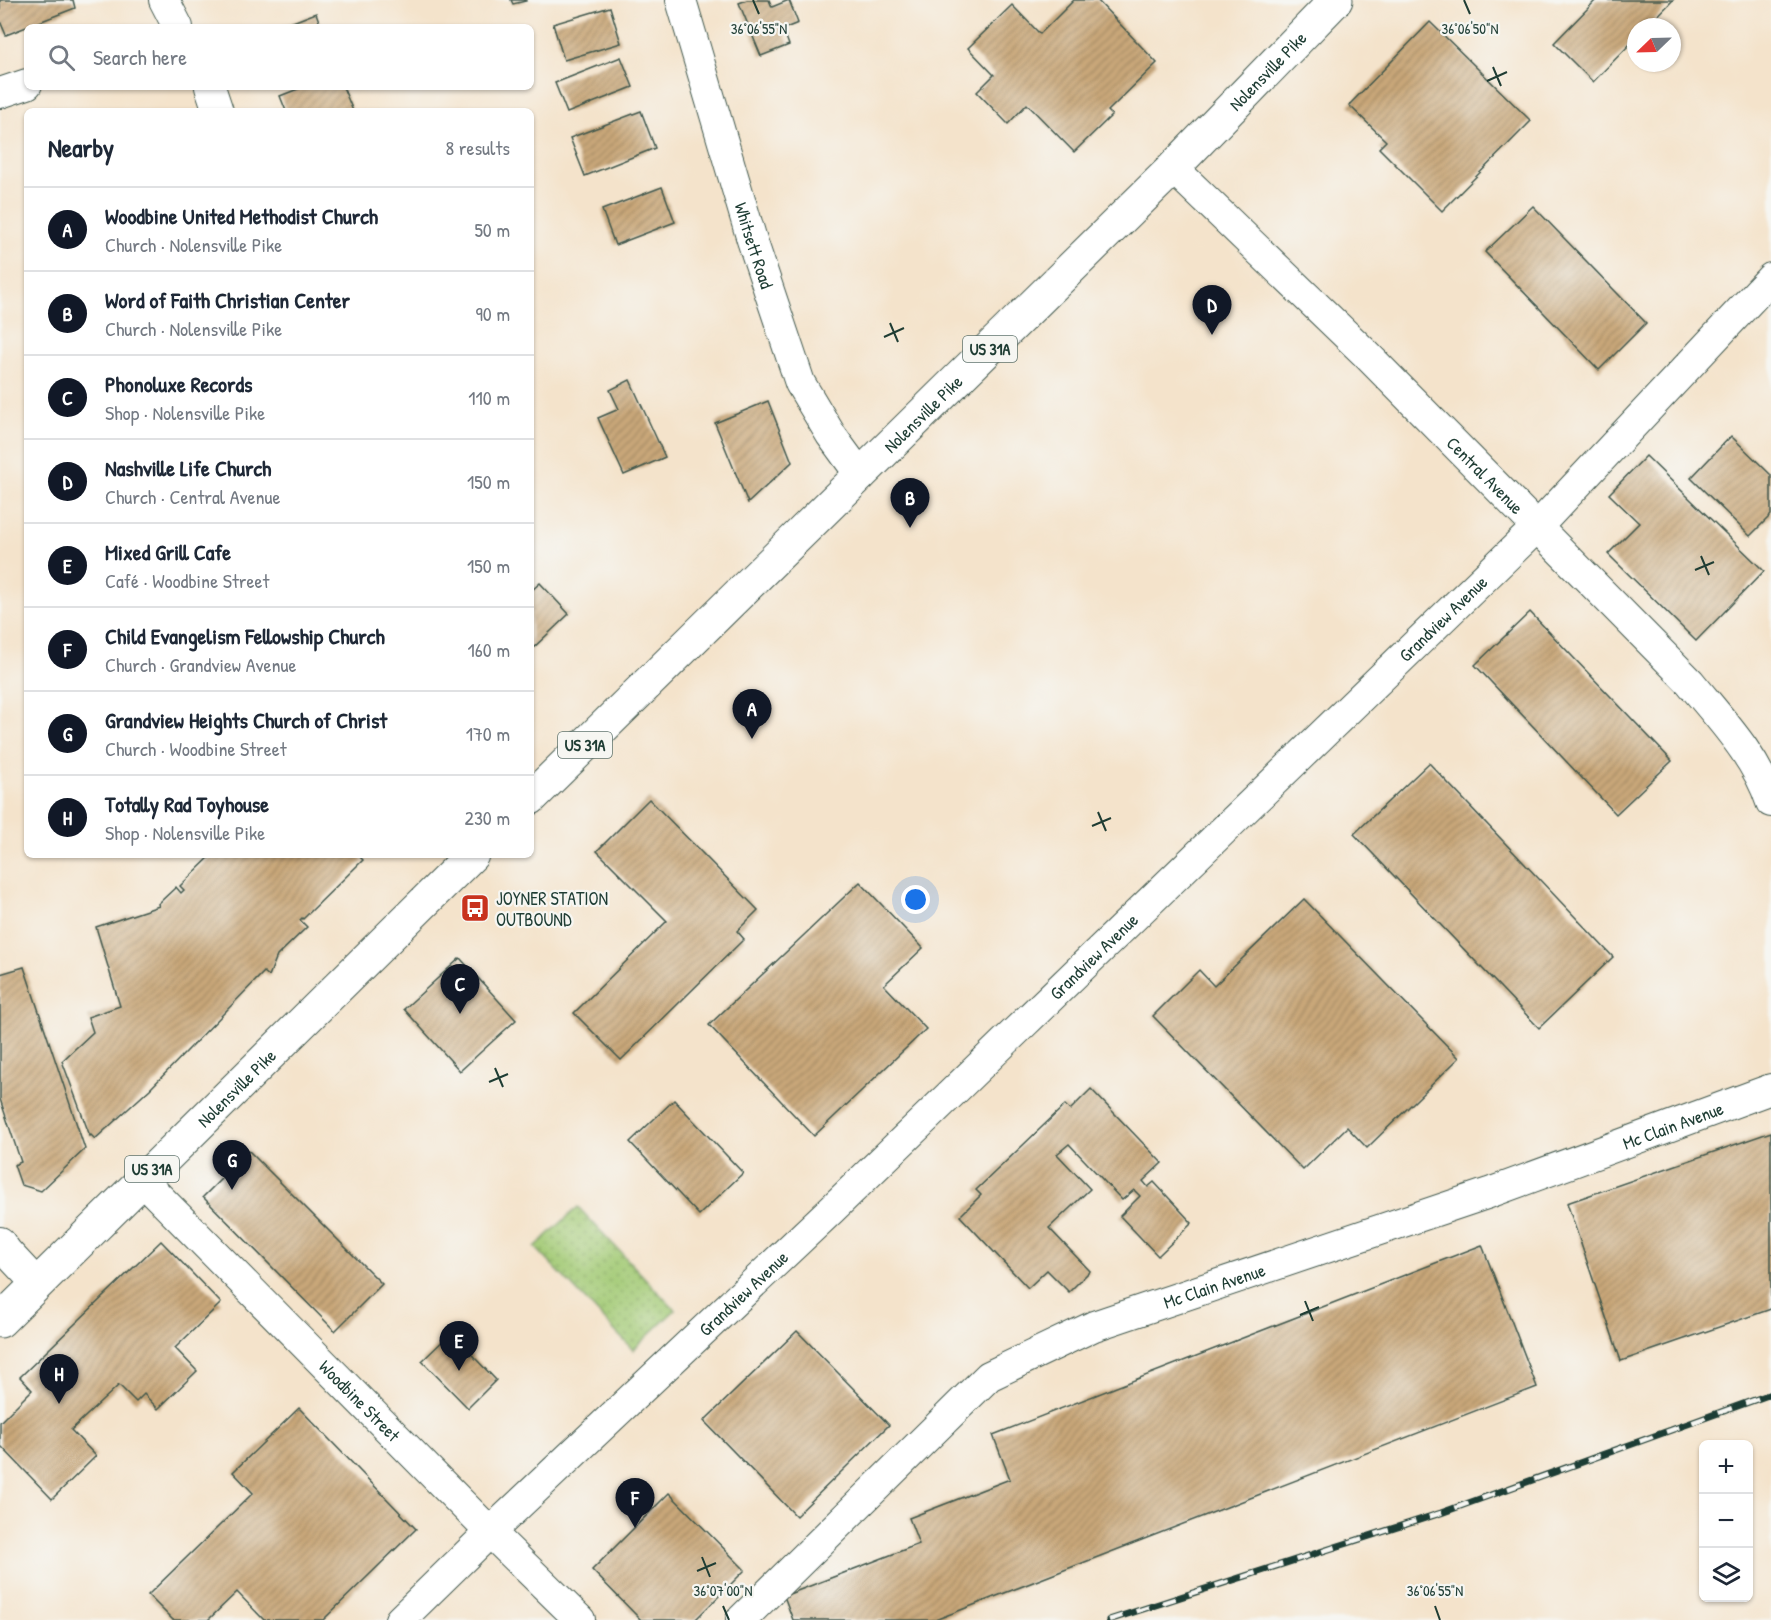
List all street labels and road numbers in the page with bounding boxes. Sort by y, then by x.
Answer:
street label: Nolensville Pike [1223,26,1312,116]
street label: Whitsett Road [729,199,780,292]
road number: US 31A [963,336,1017,362]
street label: Nolensville Pike [878,369,968,458]
street label: Central Avenue [1441,431,1529,519]
street label: Grandview Avenue [1393,569,1493,667]
road number: US 31A [558,732,612,758]
street label: Grandview Avenue [1044,907,1143,1005]
street label: Nolensville Pike [191,1043,281,1132]
street label: Mc Clain Avenue [1619,1095,1727,1155]
road number: US 31A [125,1156,179,1182]
street label: Grandview Avenue [693,1245,793,1341]
street label: Mc Clain Avenue [1160,1257,1268,1314]
street label: Woodbine Street [314,1354,406,1447]

